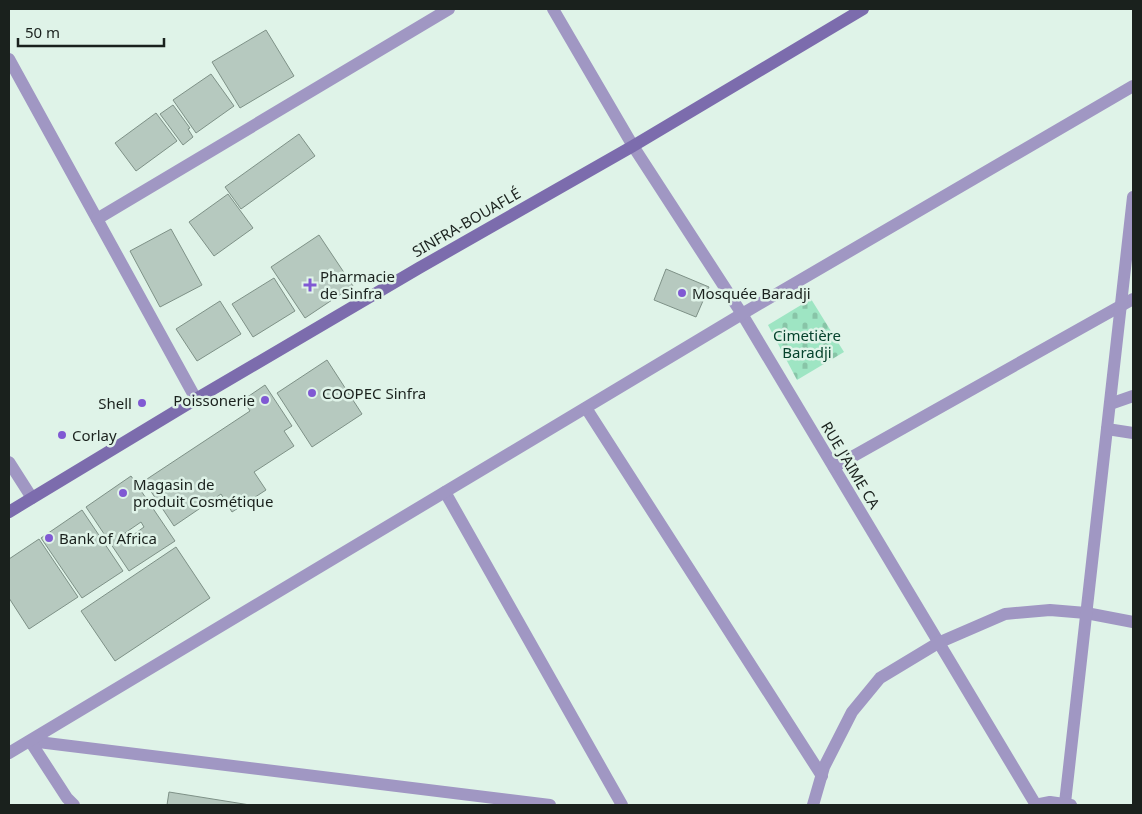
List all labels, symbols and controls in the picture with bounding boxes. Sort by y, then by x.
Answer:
scale bar [18,15,164,47]
text: 50 m [25,22,60,42]
street label: SINFRA-BOUAFLÉ [408,183,524,261]
place label: Pharmacie de Sinfra [320,266,395,303]
marker: Pharmacie de Sinfra [304,279,316,291]
place label: Mosquée Baradji [692,283,811,303]
marker: Mosquée Baradji [676,287,688,299]
park label: Cimetière Baradji [773,325,841,362]
place label: COOPEC Sinfra [322,383,426,403]
marker: COOPEC Sinfra [306,387,318,399]
place label: Poissonerie [173,390,255,410]
place label: Shell [98,393,132,413]
marker: Poissonerie [259,394,271,406]
marker: Shell [136,397,148,409]
street label: RUE J'AIME CA [817,418,885,513]
place label: Corlay [72,425,117,445]
marker: Corlay [56,429,68,441]
place label: Magasin de produit Cosmétique [133,474,273,511]
marker: Magasin de produit Cosmétique [117,487,129,499]
place label: Bank of Africa [59,528,157,548]
marker: Bank of Africa [43,532,55,544]

